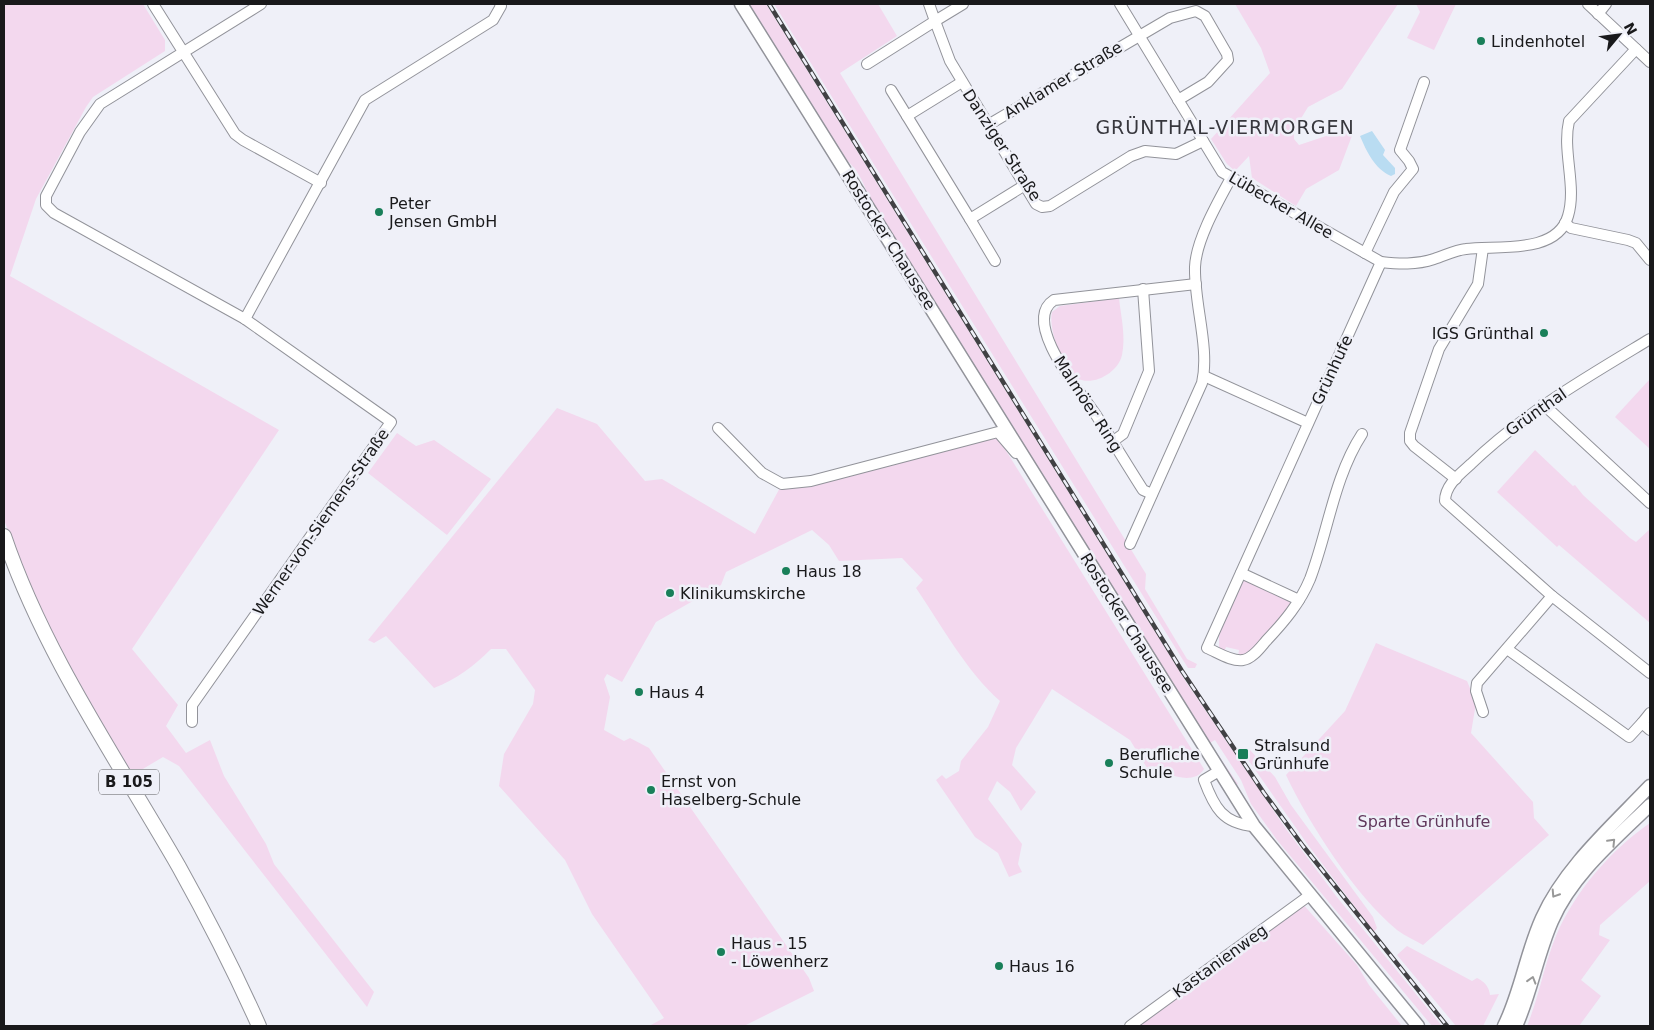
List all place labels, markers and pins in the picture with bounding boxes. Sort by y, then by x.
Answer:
place label: Lindenhotel [1491,32,1585,51]
marker: Lindenhotel [1475,35,1487,47]
place label: Peter Jensen GmbH [388,194,497,231]
marker: Peter Jensen GmbH [373,206,385,218]
place label: IGS Grünthal [1432,324,1534,343]
marker: IGS Grünthal [1538,327,1550,339]
place label: Haus 18 [796,562,862,581]
marker: Haus 18 [780,565,792,577]
place label: Klinikumskirche [680,584,806,603]
marker: Klinikumskirche [664,587,676,599]
place label: Haus 4 [649,683,705,702]
marker: Haus 4 [633,686,645,698]
place label: Stralsund Grünhufe [1254,736,1330,773]
place label: Berufliche Schule [1119,745,1200,782]
marker: Stralsund Grünhufe [1236,747,1250,761]
marker: Berufliche Schule [1103,757,1115,769]
place label: Ernst von Haselberg-Schule [661,772,801,809]
marker: Ernst von Haselberg-Schule [645,784,657,796]
place label: Haus - 15 - Löwenherz [731,934,828,971]
marker: Haus - 15 - Löwenherz [715,946,727,958]
place label: Haus 16 [1009,957,1075,976]
marker: Haus 16 [993,960,1005,972]

